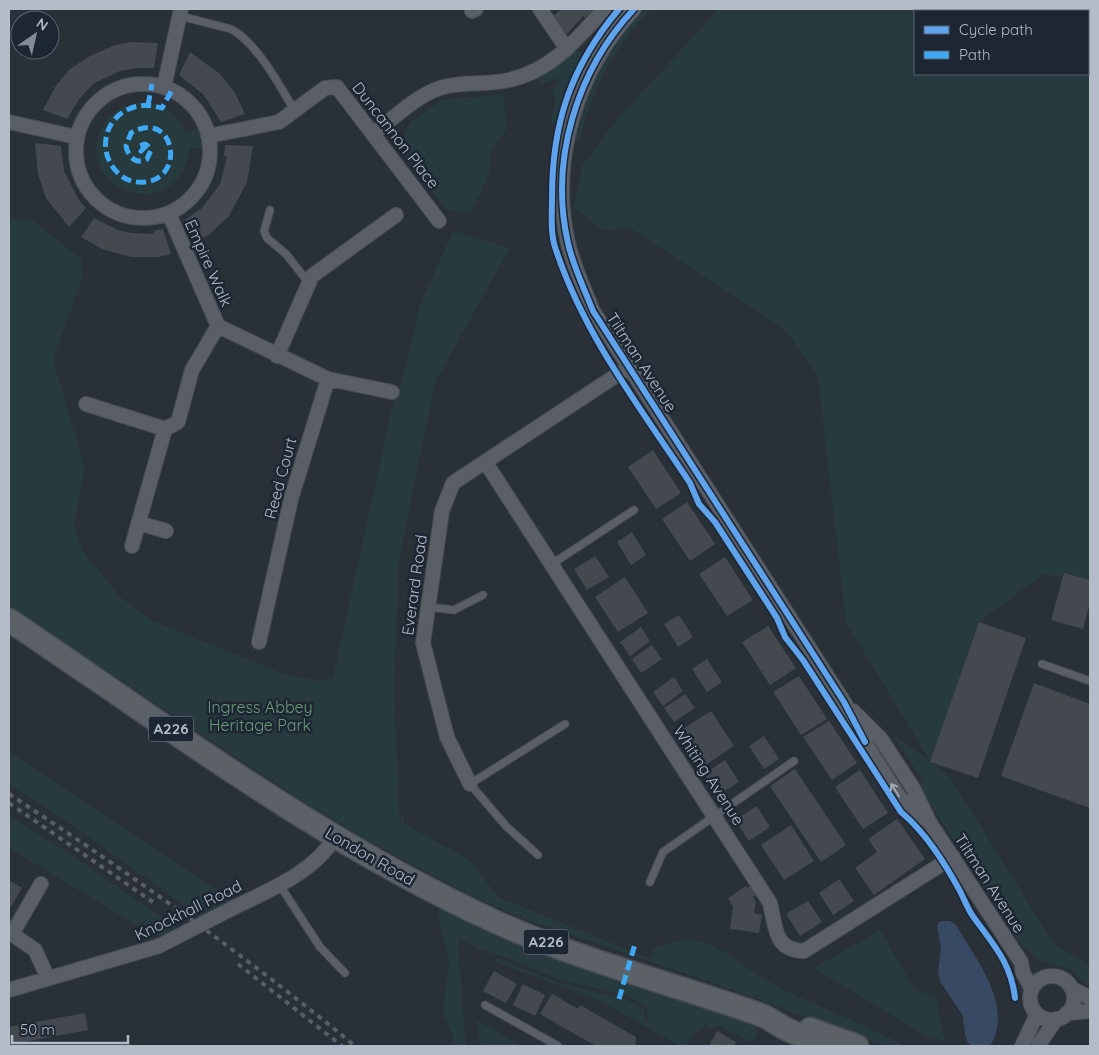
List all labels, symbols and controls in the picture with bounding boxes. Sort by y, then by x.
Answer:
north arrow [10,10,60,60]
legend [914,10,1089,75]
text: N [33,14,52,35]
text: Cycle path [959,20,1033,39]
text: Path [959,45,991,64]
street label: Duncannon Place [348,78,444,192]
street label: Empire Walk [181,216,237,310]
street label: Tiltman Avenue [602,308,682,416]
street label: Reed Court [260,435,300,521]
street label: Everard Road [397,533,431,637]
park label: Ingress Abbey Heritage Park [207,697,313,735]
road number: A226 [148,716,194,742]
street label: Whiting Avenue [669,721,749,829]
one-way arrow [889,783,899,797]
street label: London Road [322,822,418,890]
street label: Tiltman Avenue [950,829,1030,937]
street label: Knockhall Road [131,875,245,945]
road number: A226 [524,930,568,954]
scale bar [12,1012,129,1044]
text: 50 m [20,1020,55,1039]

